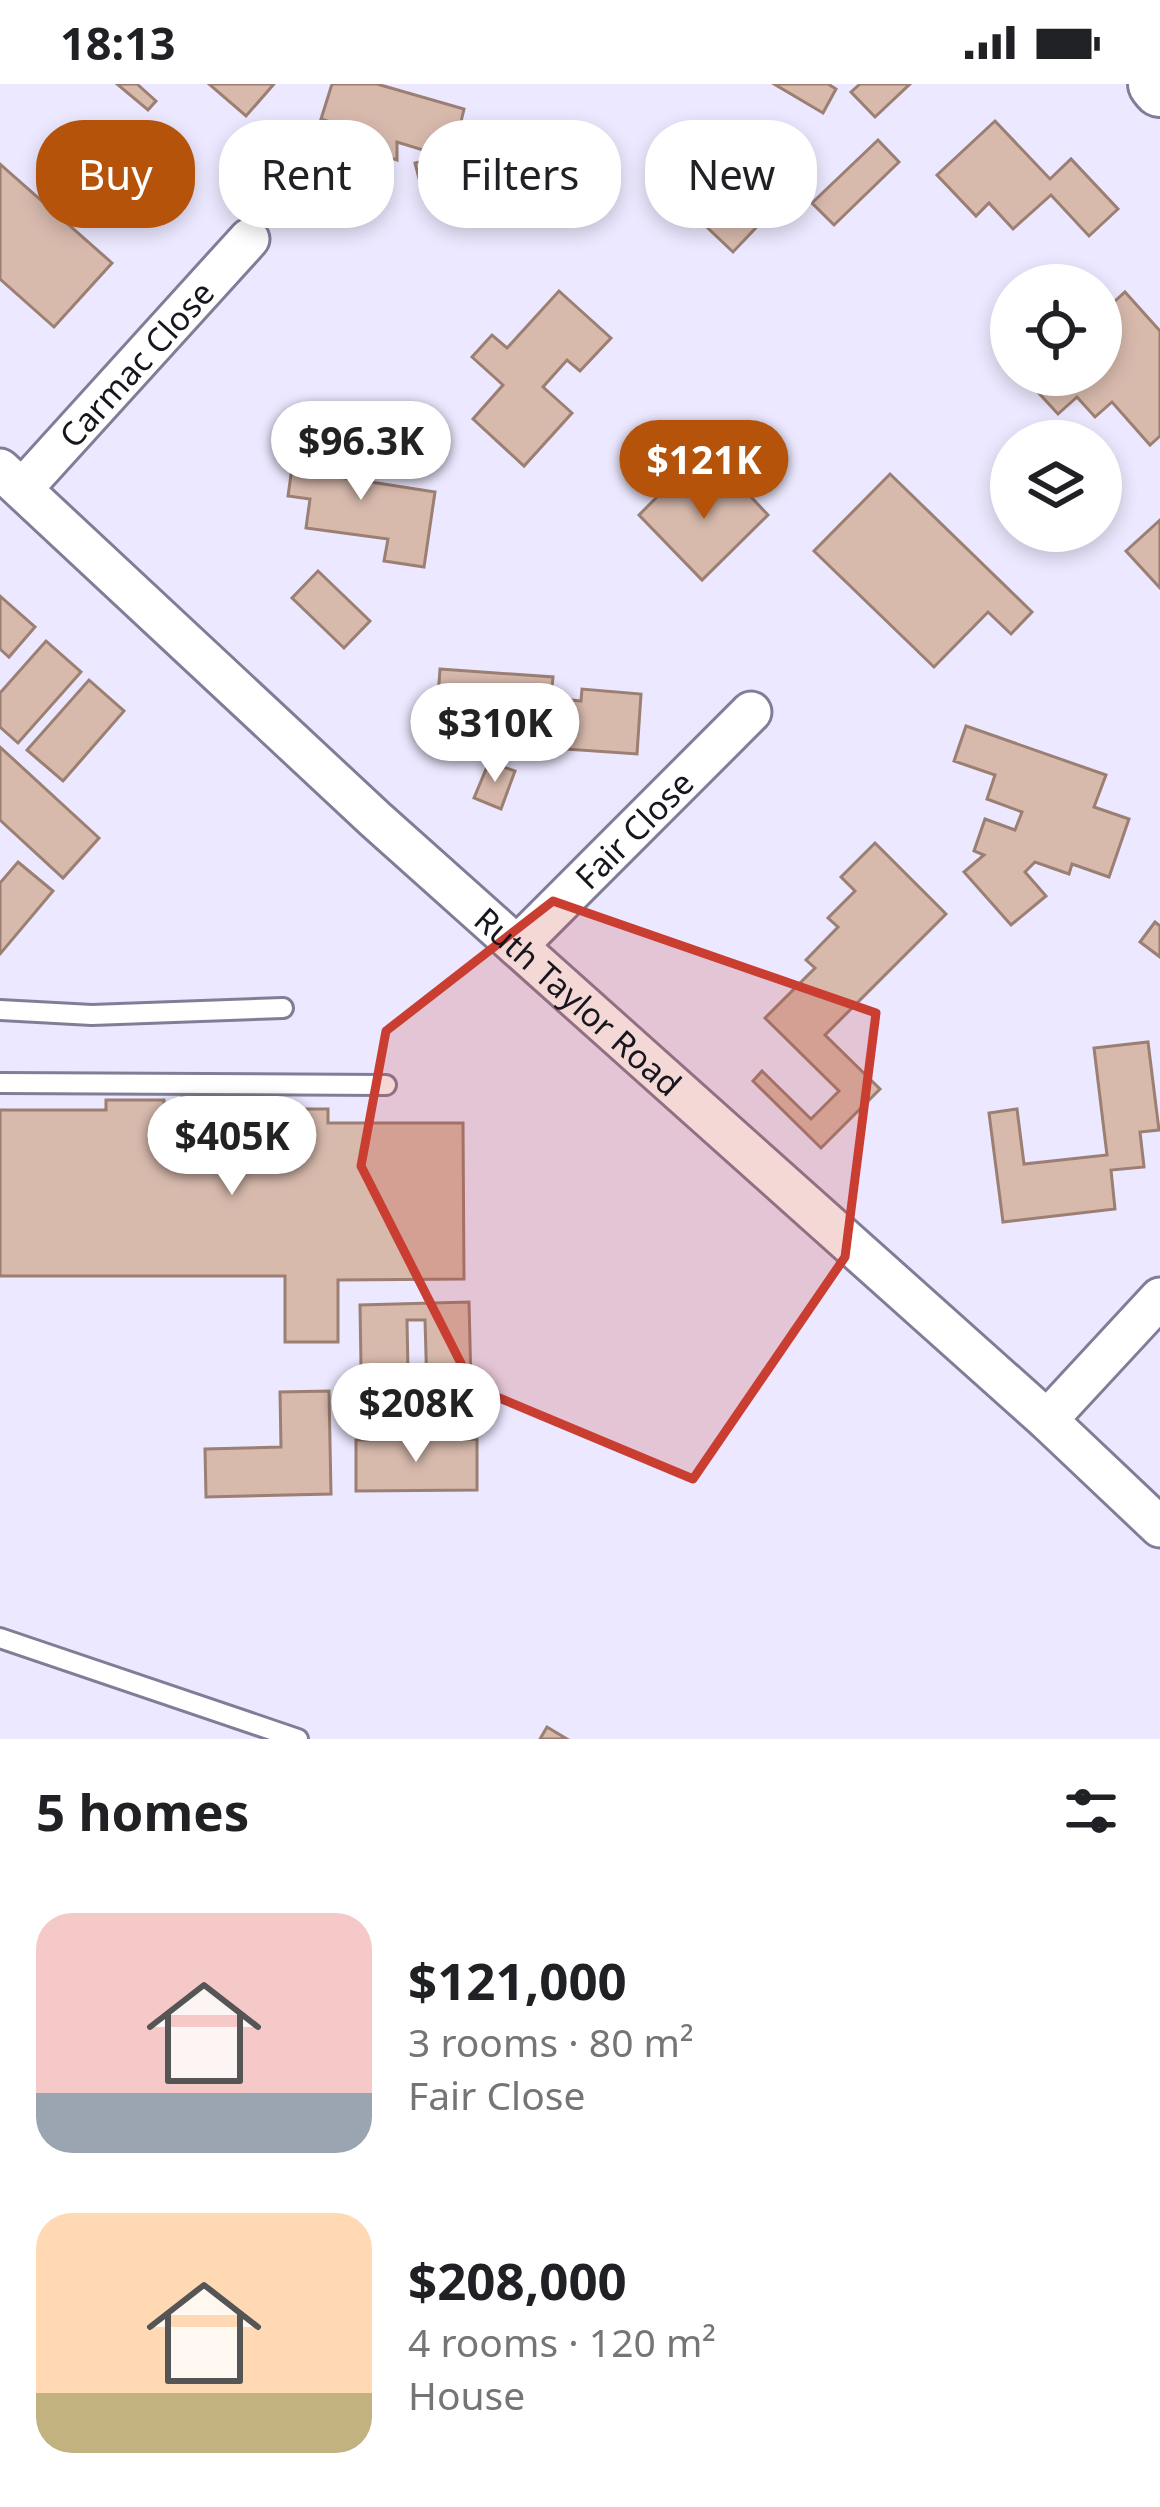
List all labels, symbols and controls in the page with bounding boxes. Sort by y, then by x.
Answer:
text: 18:13 [60,12,176,73]
chip: Buy [36,120,195,228]
chip: Rent [219,120,394,228]
chip: Filters [418,120,621,228]
chip: New [645,120,817,228]
map controls [990,264,1122,552]
button: locate [990,264,1122,396]
street label: Carmac Close [48,271,223,457]
pin: $96.3K [263,401,459,503]
text: $96.3K [298,413,424,466]
pin: $121K [620,420,788,522]
button: layers [990,420,1122,552]
text: $121K [646,432,762,485]
pin: $310K [411,683,579,785]
text: $310K [437,695,553,748]
street label: Fair Close [565,760,703,898]
street label: Ruth Taylor Road [466,897,692,1105]
pin: $405K [148,1096,316,1198]
text: $405K [174,1108,290,1161]
pin: $208K [332,1363,500,1465]
text: $208K [358,1375,474,1428]
text: 5 homes [36,1776,249,1846]
icon: filters [1058,1778,1124,1844]
text: $121,000 [408,1945,627,2015]
icon: home [132,1961,276,2105]
text: 3 rooms · 80 m² [408,2015,694,2068]
text: Fair Close [408,2068,585,2121]
text: $208,000 [408,2245,627,2315]
icon: home [132,2261,276,2405]
text: 4 rooms · 120 m² [408,2315,716,2368]
text: House [408,2368,525,2421]

